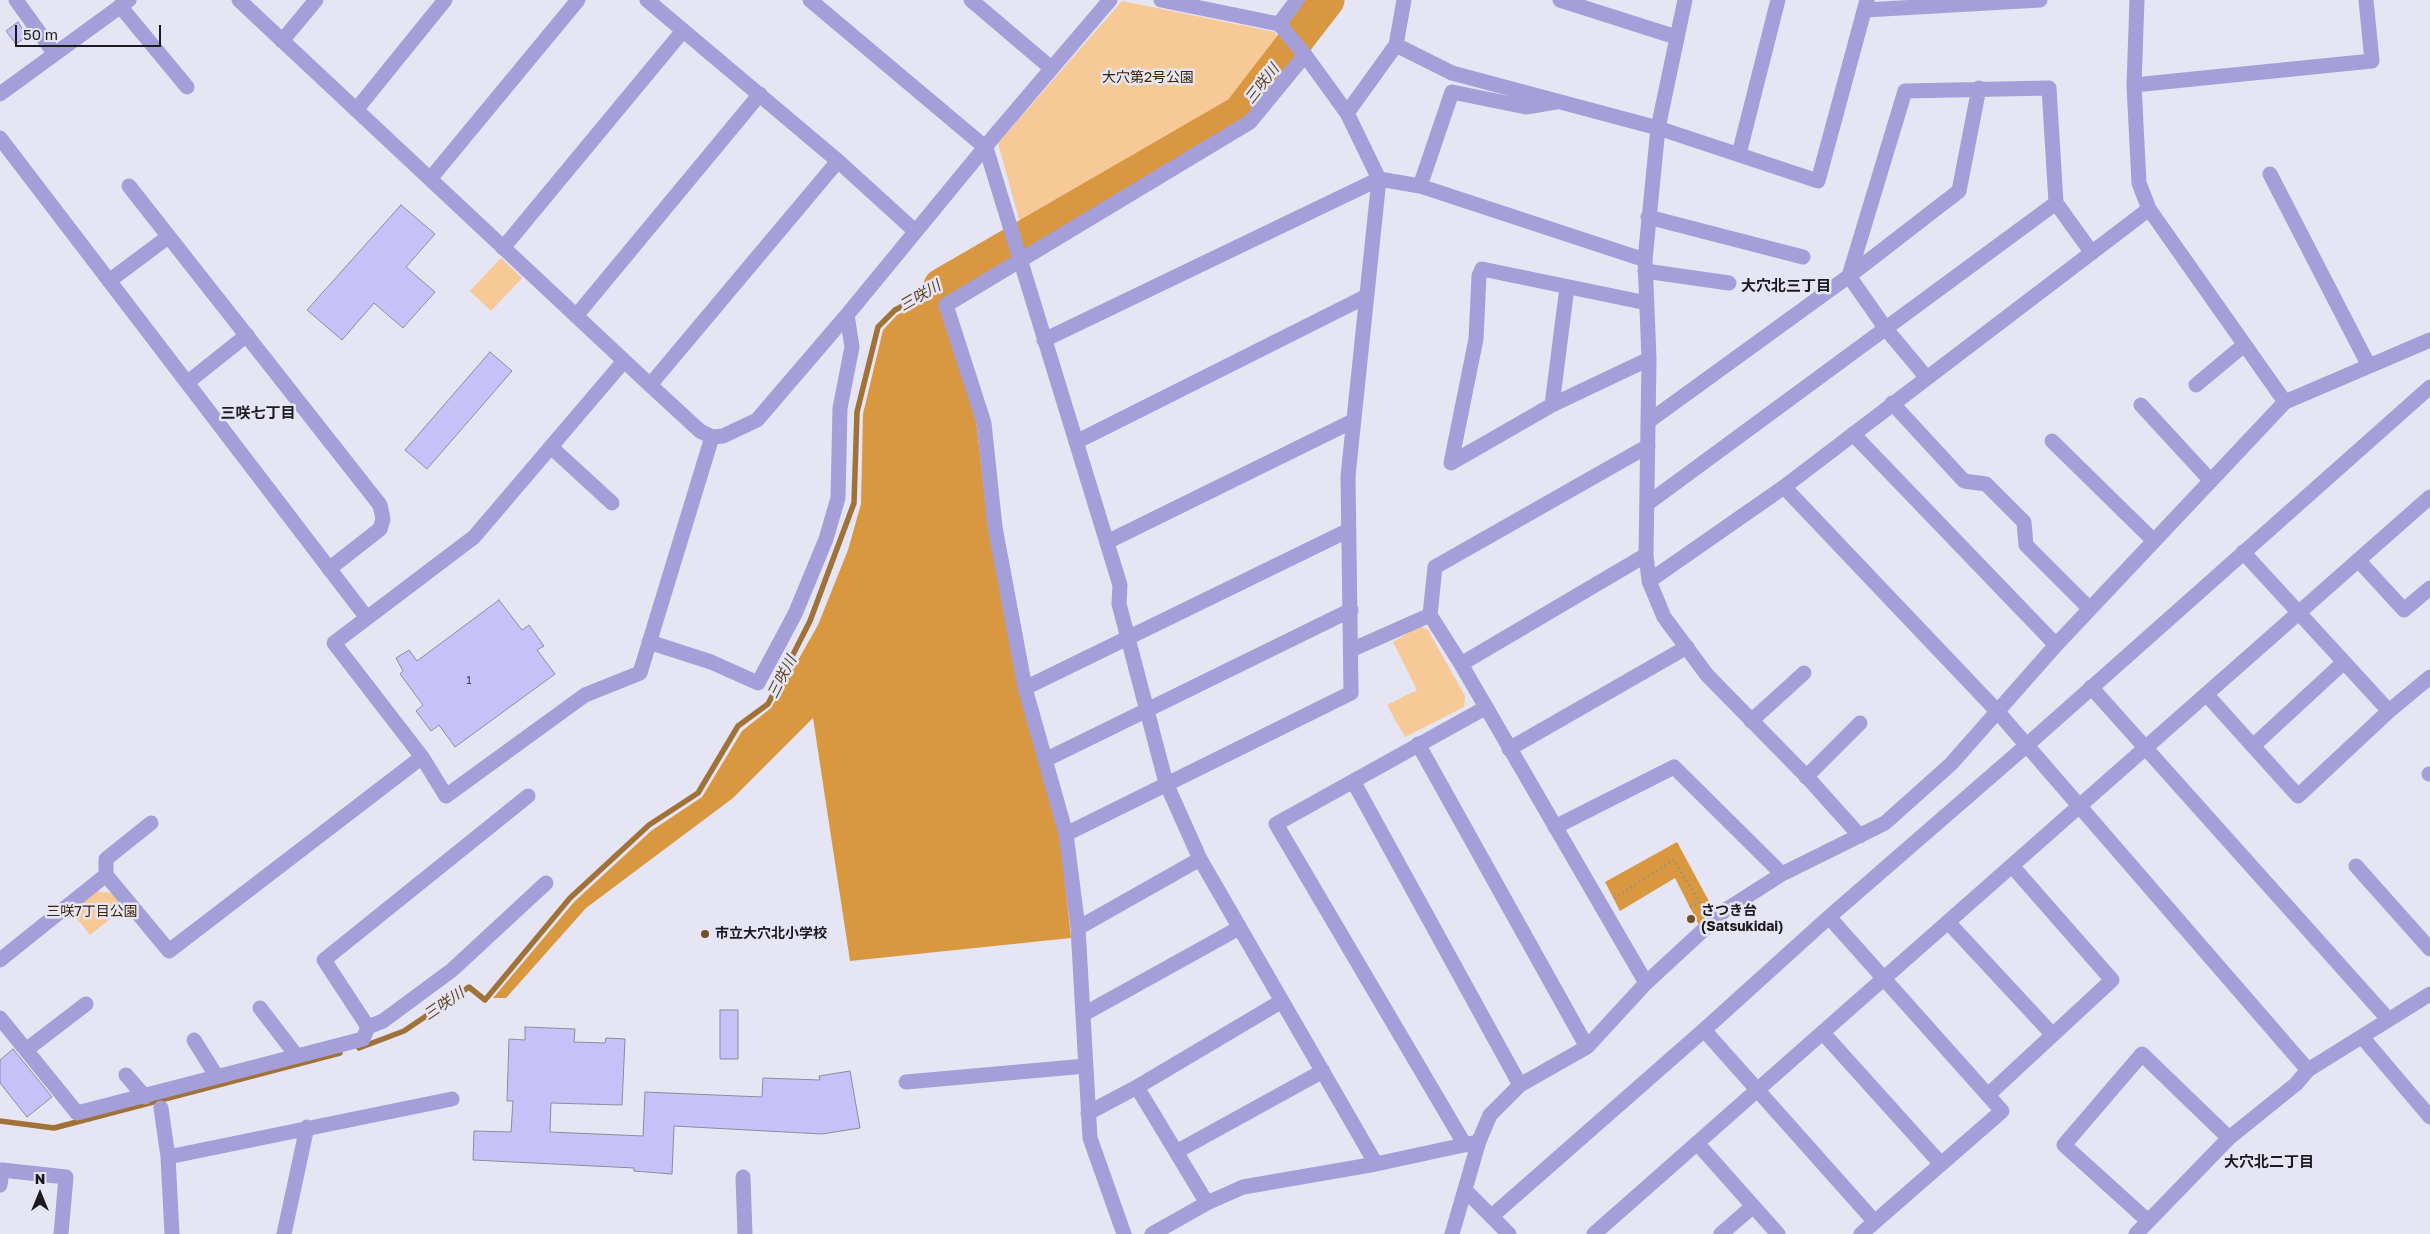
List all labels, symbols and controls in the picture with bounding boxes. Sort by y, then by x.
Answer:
scale bar [18,15,164,47]
text: 50 m [23,25,58,43]
water label: 三咲川 [1241,61,1283,107]
park label: 大穴第2号公園 [1102,70,1194,86]
water label: 三咲川 [896,277,944,315]
district label: 大穴北三丁目 [1741,277,1831,295]
district label: 三咲七丁目 [221,404,295,422]
water label: 三咲川 [764,653,800,701]
house number: 1 [466,674,472,688]
place label: さつき台 (Satsukidai) [1701,903,1783,936]
park label: 三咲7丁目公園 [46,904,138,920]
marker: さつき台 (Satsukidai) [1685,913,1697,925]
place label: 市立大穴北小学校 [715,926,827,942]
marker: 市立大穴北小学校 [699,928,711,940]
water label: 三咲川 [420,984,468,1024]
district label: 大穴北二丁目 [2224,1153,2314,1171]
north arrow [15,1169,65,1219]
text: N [35,1170,45,1187]

